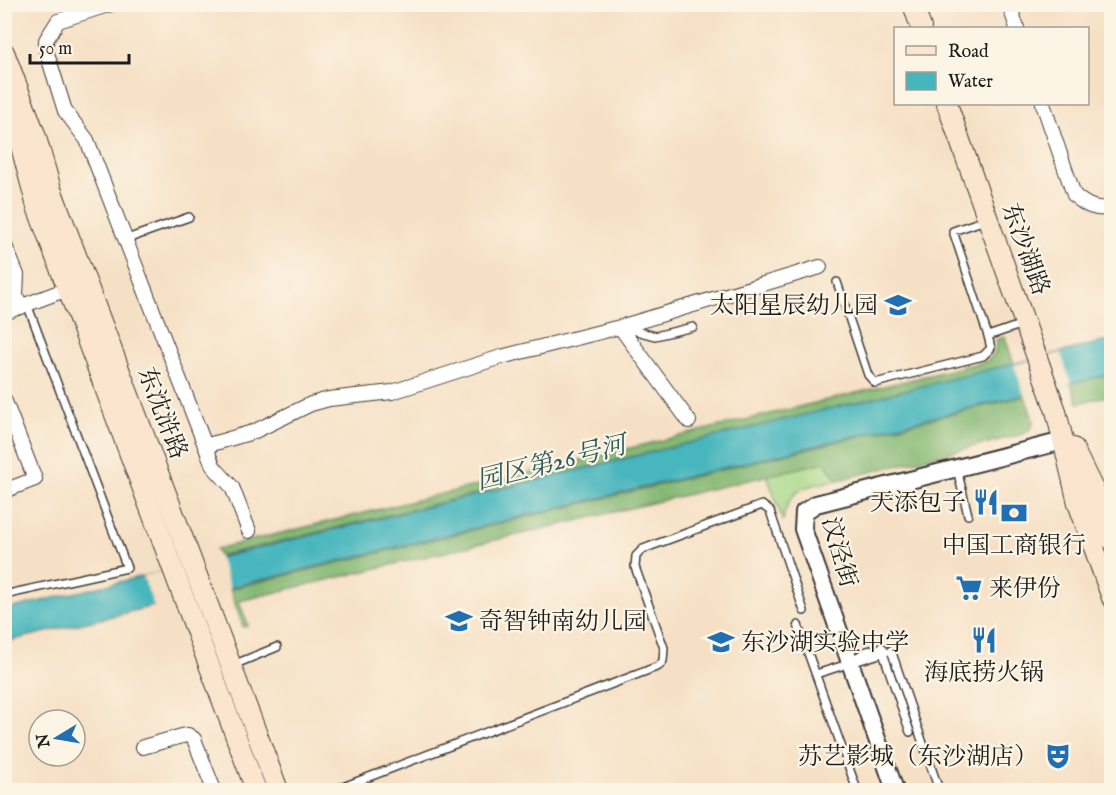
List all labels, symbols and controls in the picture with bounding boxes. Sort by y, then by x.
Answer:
scale bar [30,27,129,65]
legend [894,27,1089,105]
text: 50 m [39,38,72,61]
text: Road [948,41,989,64]
text: Water [948,71,993,94]
street label: 东沙湖路 [994,199,1056,300]
school or university icon: 太阳星辰幼儿园 [883,290,913,320]
place label: 太阳星辰幼儿园 [710,291,878,322]
street label: 东沈浒路 [130,363,193,464]
water label: 园区第26号河 [473,428,633,498]
restaurant icon: 天添包子 [971,487,1001,517]
place label: 天添包子 [870,488,966,519]
bank icon: 中国工商银行 [999,498,1029,528]
street label: 汶泾街 [814,514,863,591]
place label: 中国工商银行 [942,531,1086,562]
supermarket icon: 来伊份 [954,573,984,603]
place label: 来伊份 [989,574,1061,605]
school or university icon: 奇智钟南幼儿园 [444,606,474,636]
place label: 奇智钟南幼儿园 [479,607,647,638]
restaurant icon: 海底捞火锅 [969,625,999,655]
school or university icon: 东沙湖实验中学 [706,627,736,657]
place label: 东沙湖实验中学 [741,628,909,659]
place label: 海底捞火锅 [924,658,1044,689]
north arrow [27,708,87,768]
text: N [33,732,56,750]
theatre icon: 苏艺影城（东沙湖店） [1043,741,1073,771]
place label: 苏艺影城（东沙湖店） [798,742,1038,773]

